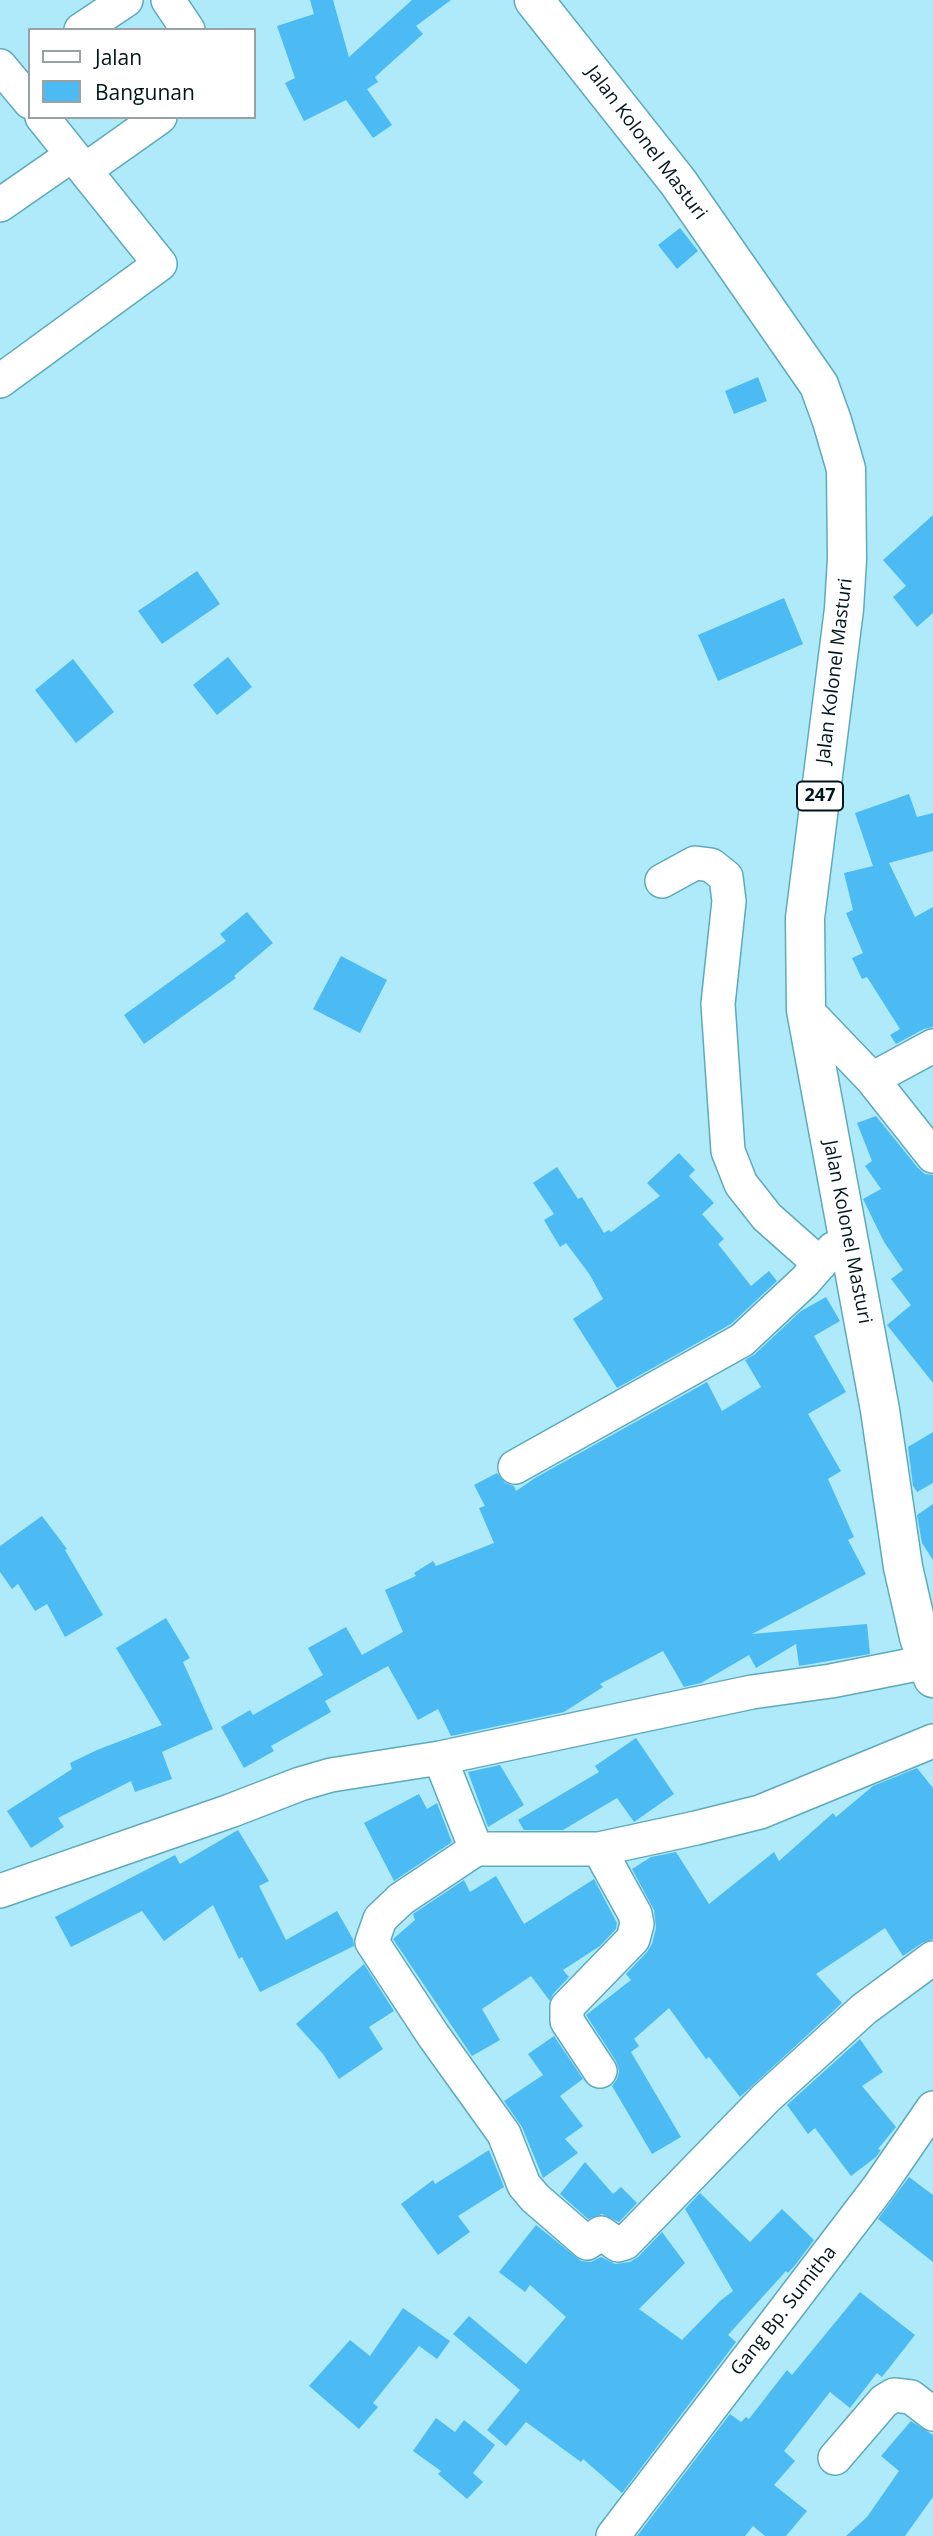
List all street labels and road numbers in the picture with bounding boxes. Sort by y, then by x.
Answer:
street label: Jalan Kolonel Masturi [581,62,711,224]
street label: Jalan Kolonel Masturi [812,577,858,765]
road number: 247 [797,782,843,810]
street label: Jalan Kolonel Masturi [818,1138,876,1326]
street label: Gang Bp. Sumitha [726,2242,842,2380]

